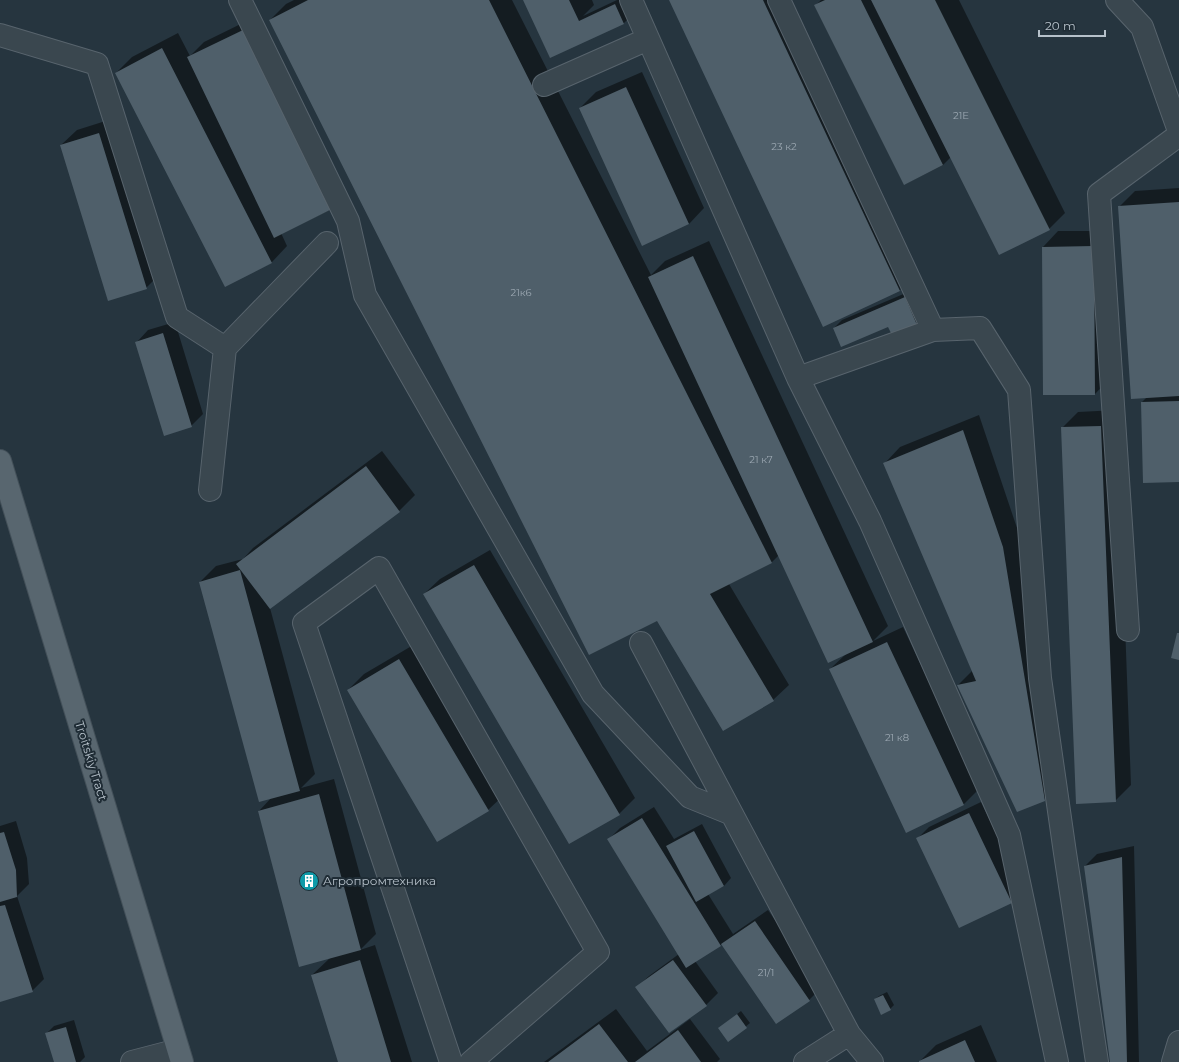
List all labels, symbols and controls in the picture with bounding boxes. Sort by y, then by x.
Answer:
scale bar [1039,12,1105,38]
text: 20 m [1045,18,1076,33]
house number: 21Е [953,109,969,122]
house number: 23 к2 [771,140,797,153]
house number: 21к6 [510,286,532,299]
house number: 21 к7 [749,453,773,466]
street label: Troitskiy Tract [72,719,111,803]
house number: 21 к8 [885,731,909,744]
building icon: Агропромтехника [298,870,320,892]
place label: Агропромтехника [323,873,436,888]
house number: 21/1 [758,966,774,979]

